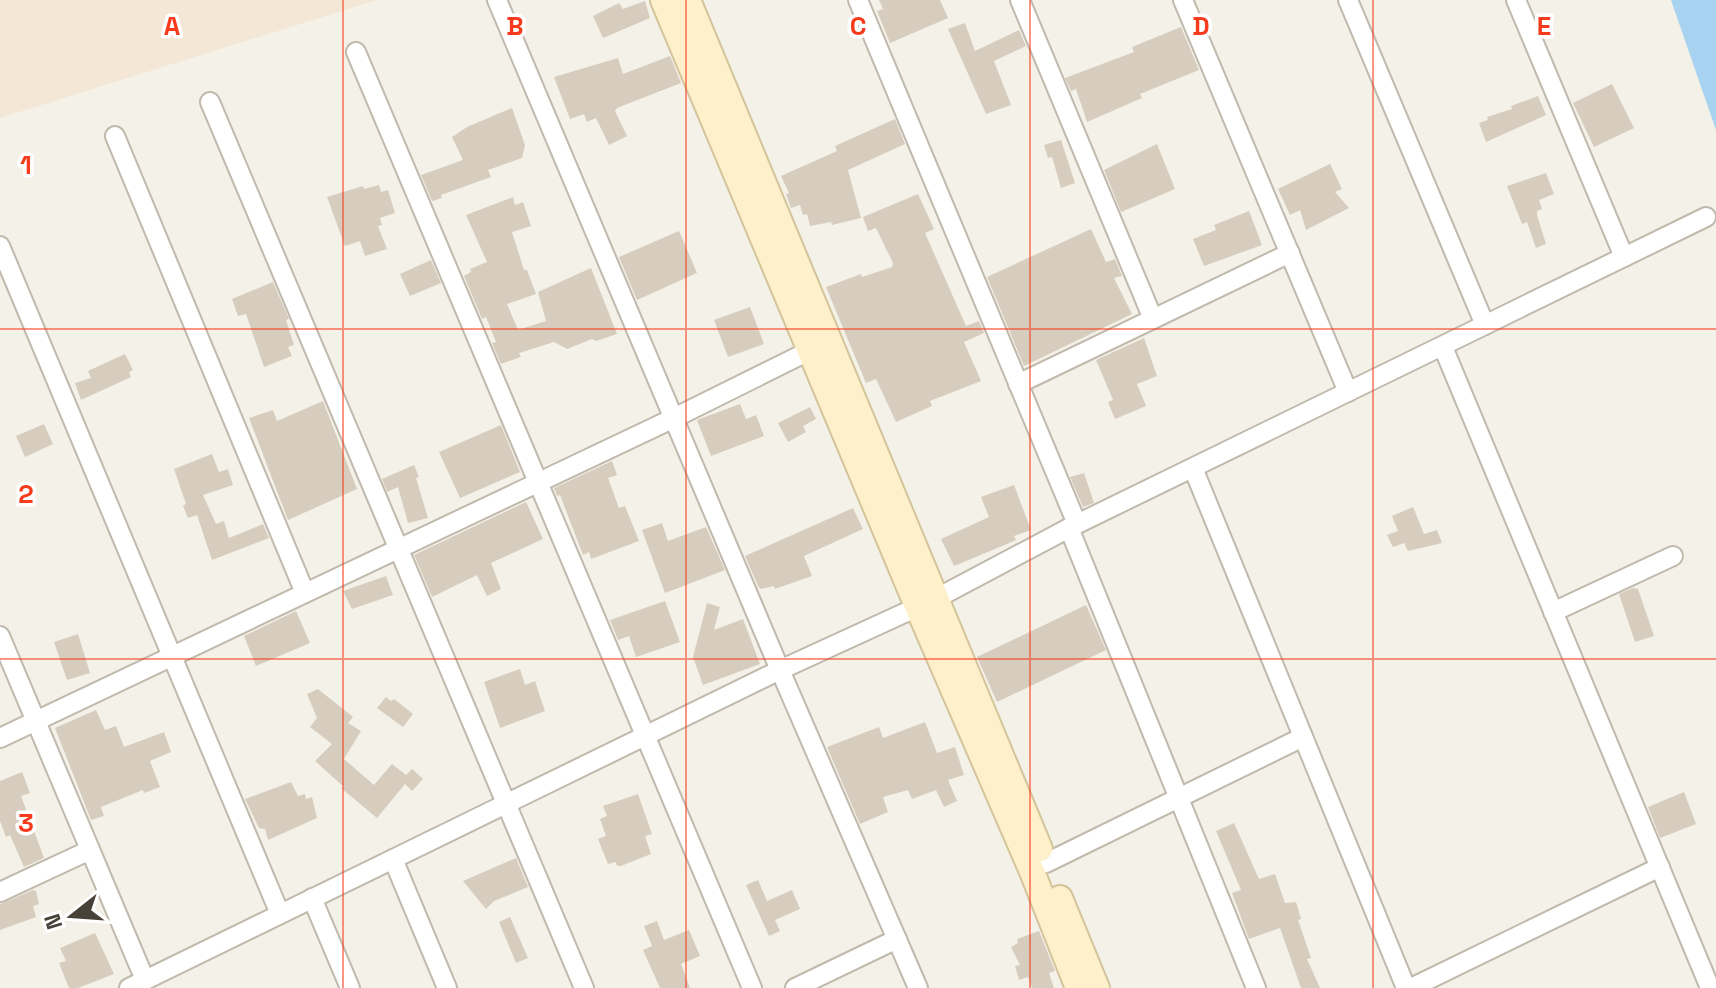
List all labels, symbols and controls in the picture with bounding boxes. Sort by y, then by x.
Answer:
text: A [164,9,181,43]
text: B [506,9,524,43]
text: C [850,9,866,43]
text: D [1192,9,1210,43]
text: E [1537,9,1551,43]
text: 1 [20,148,32,182]
text: 2 [18,477,34,511]
text: 3 [18,806,34,840]
north arrow [32,876,112,956]
text: N [37,911,68,933]

